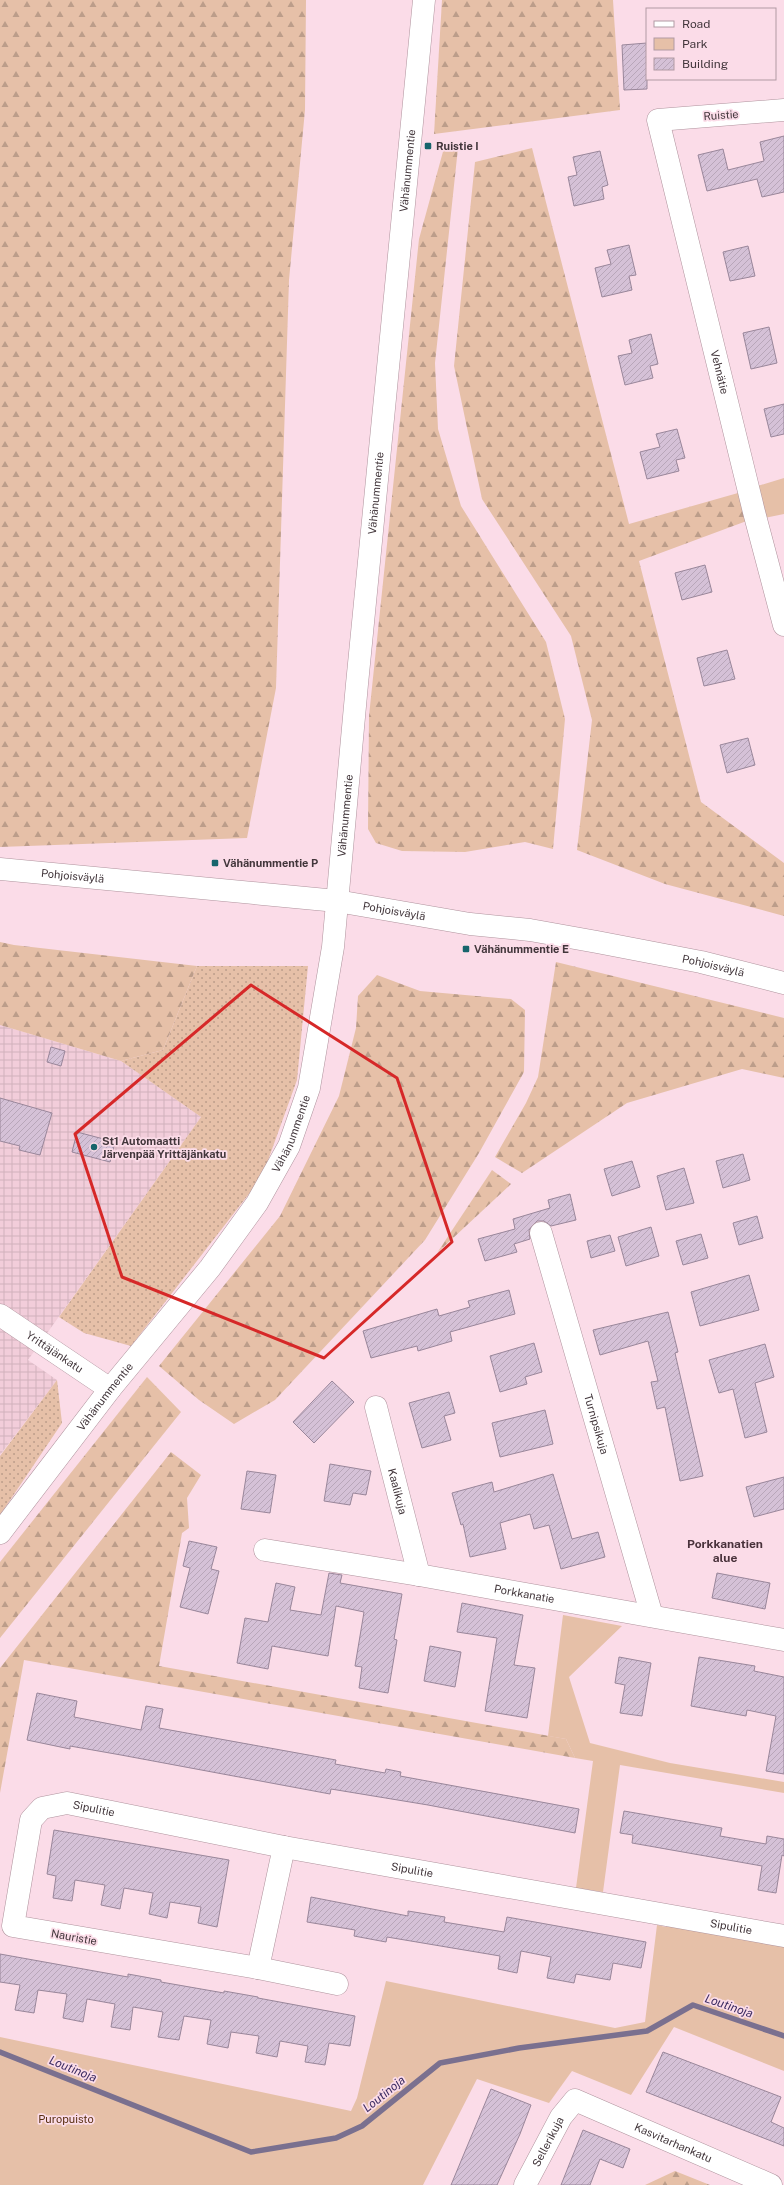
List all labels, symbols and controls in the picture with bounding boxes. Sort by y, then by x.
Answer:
legend [646,8,776,80]
text: Road [682,17,710,31]
text: Park [682,37,708,51]
text: Building [682,57,728,71]
street label: Ruistie [703,108,739,122]
street label: Vähänummentie [397,129,417,213]
place label: Ruistie I [436,140,479,152]
marker: Ruistie I [423,141,433,151]
street label: Vehnätie [709,349,731,395]
street label: Vähänummentie [366,451,386,535]
street label: Vähänummentie [335,774,355,858]
place label: Vähänummentie P [223,857,318,869]
marker: Vähänummentie P [210,858,220,868]
street label: Pohjoisväylä [40,867,105,885]
street label: Pohjoisväylä [362,900,426,922]
place label: Vähänummentie E [474,943,569,955]
marker: Vähänummentie E [461,944,471,954]
street label: Pohjoisväylä [681,953,746,979]
street label: Vähänummentie [269,1093,312,1174]
place label: St1 Automaatti Järvenpää Yrittäjänkatu [102,1135,226,1160]
marker: St1 Automaatti Järvenpää Yrittäjänkatu [89,1142,99,1152]
street label: Yrittäjänkatu [24,1329,85,1375]
street label: Vähänummentie [74,1360,135,1433]
street label: Turnipsikuja [582,1393,611,1456]
street label: Kaalikuja [386,1467,409,1516]
district label: Porkkanatien alue [687,1537,763,1565]
street label: Porkkanatie [493,1582,556,1605]
street label: Sipulitie [72,1798,116,1819]
street label: Sipulitie [390,1860,434,1879]
street label: Sipulitie [709,1917,753,1936]
street label: Nauristie [50,1927,98,1947]
water label: Loutinoja [703,1991,755,2021]
water label: Loutinoja [47,2053,99,2085]
water label: Loutinoja [360,2073,408,2115]
park label: Puropuisto [38,2113,94,2125]
street label: Sellerikuja [530,2115,566,2169]
street label: Kasvitarhankatu [633,2121,714,2165]

